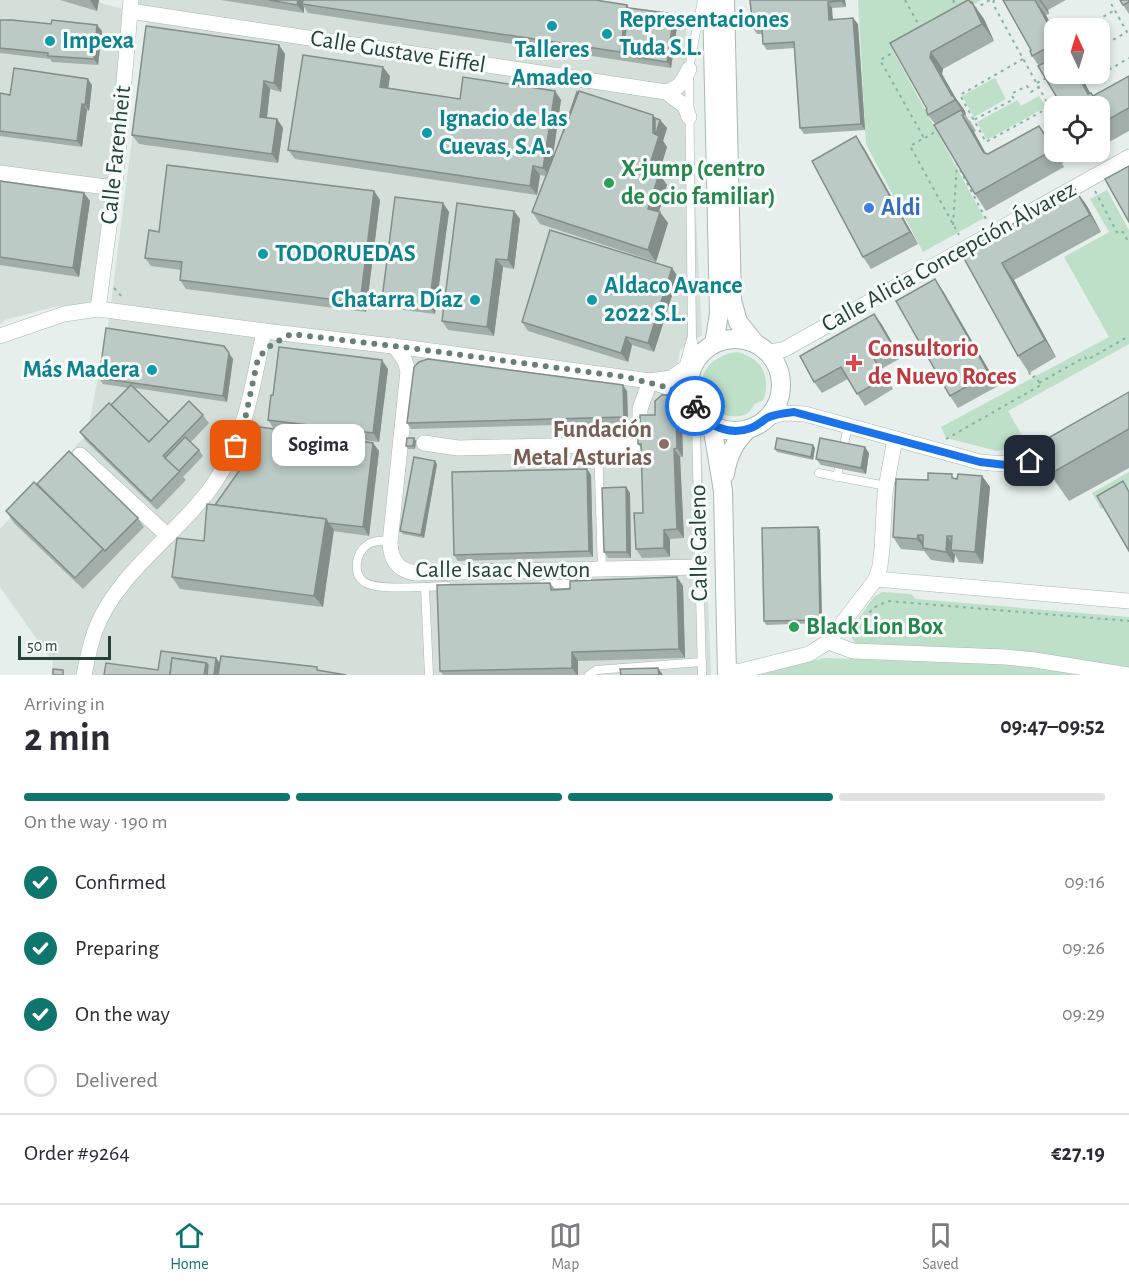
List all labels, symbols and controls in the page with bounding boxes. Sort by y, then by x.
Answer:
place label: Representaciones Tuda S.L. [619,8,789,60]
north arrow [1044,18,1110,84]
map controls [1044,18,1110,162]
marker: Talleres Amadeo [545,19,559,33]
street label: Calle Gustave Eiffel [309,26,487,78]
marker: Representaciones Tuda S.L. [600,27,614,41]
place label: Impexa [62,29,134,53]
marker: Impexa [43,34,57,48]
place label: Talleres Amadeo [512,38,593,90]
street label: Calle Farenheit [97,84,135,225]
button: locate [1044,96,1110,162]
place label: Ignacio de las Cuevas, S.A. [439,107,567,159]
marker: Ignacio de las Cuevas, S.A. [420,126,434,140]
place label: X-jump (centro de ocio familiar) [621,157,776,209]
street label: Calle Alicia Concepción Álvarez [817,175,1080,337]
marker: X-jump (centro de ocio familiar) [602,176,616,190]
place label: Aldi [881,196,921,220]
marker: Aldi [862,201,876,215]
place label: TODORUEDAS [275,242,416,266]
marker: TODORUEDAS [256,247,270,261]
place label: Aldaco Avance 2022 S.L. [604,274,743,326]
place label: Chatarra Díaz [331,288,463,312]
marker: Chatarra Díaz [468,293,482,307]
marker: Aldaco Avance 2022 S.L. [585,293,599,307]
place label: Consultorio de Nuevo Roces [868,337,1017,389]
marker: Consultorio de Nuevo Roces [845,354,863,372]
place label: Más Madera [23,358,140,382]
marker: Más Madera [145,363,159,377]
courier [665,376,725,436]
icon: bike [679,390,712,423]
place label: Fundación Metal Asturias [513,418,652,470]
pin [210,420,261,471]
callout: Sogima [272,425,365,467]
icon: bag [219,429,252,462]
text: Sogima [288,435,349,455]
pin [1004,435,1055,486]
marker: Fundación Metal Asturias [657,437,671,451]
icon: home [1013,444,1046,477]
street label: Calle Galeno [686,484,712,602]
street label: Calle Isaac Newton [415,558,591,582]
place label: Black Lion Box [806,615,943,639]
marker: Black Lion Box [787,620,801,634]
scale bar [18,633,111,660]
text: 50 m [27,638,58,654]
text: Arriving in [24,694,105,714]
text: 09:47–09:52 [1000,715,1105,737]
text: 2 min [24,719,111,758]
text: On the way · 190 m [24,812,168,832]
icon: check [24,866,57,899]
text: Confirmed [75,871,166,893]
text: 09:16 [1064,872,1105,892]
icon: check [24,932,57,965]
text: Preparing [75,937,159,959]
text: 09:26 [1062,938,1105,958]
icon: check [24,998,57,1031]
text: On the way [75,1003,170,1025]
text: 09:29 [1062,1004,1105,1024]
text: Delivered [75,1069,158,1091]
text: Order #9264 [24,1142,130,1164]
text: €27.19 [1051,1142,1105,1164]
tab: Home [170,1219,209,1274]
tab: Map [549,1219,582,1274]
tab: Saved [922,1219,959,1274]

